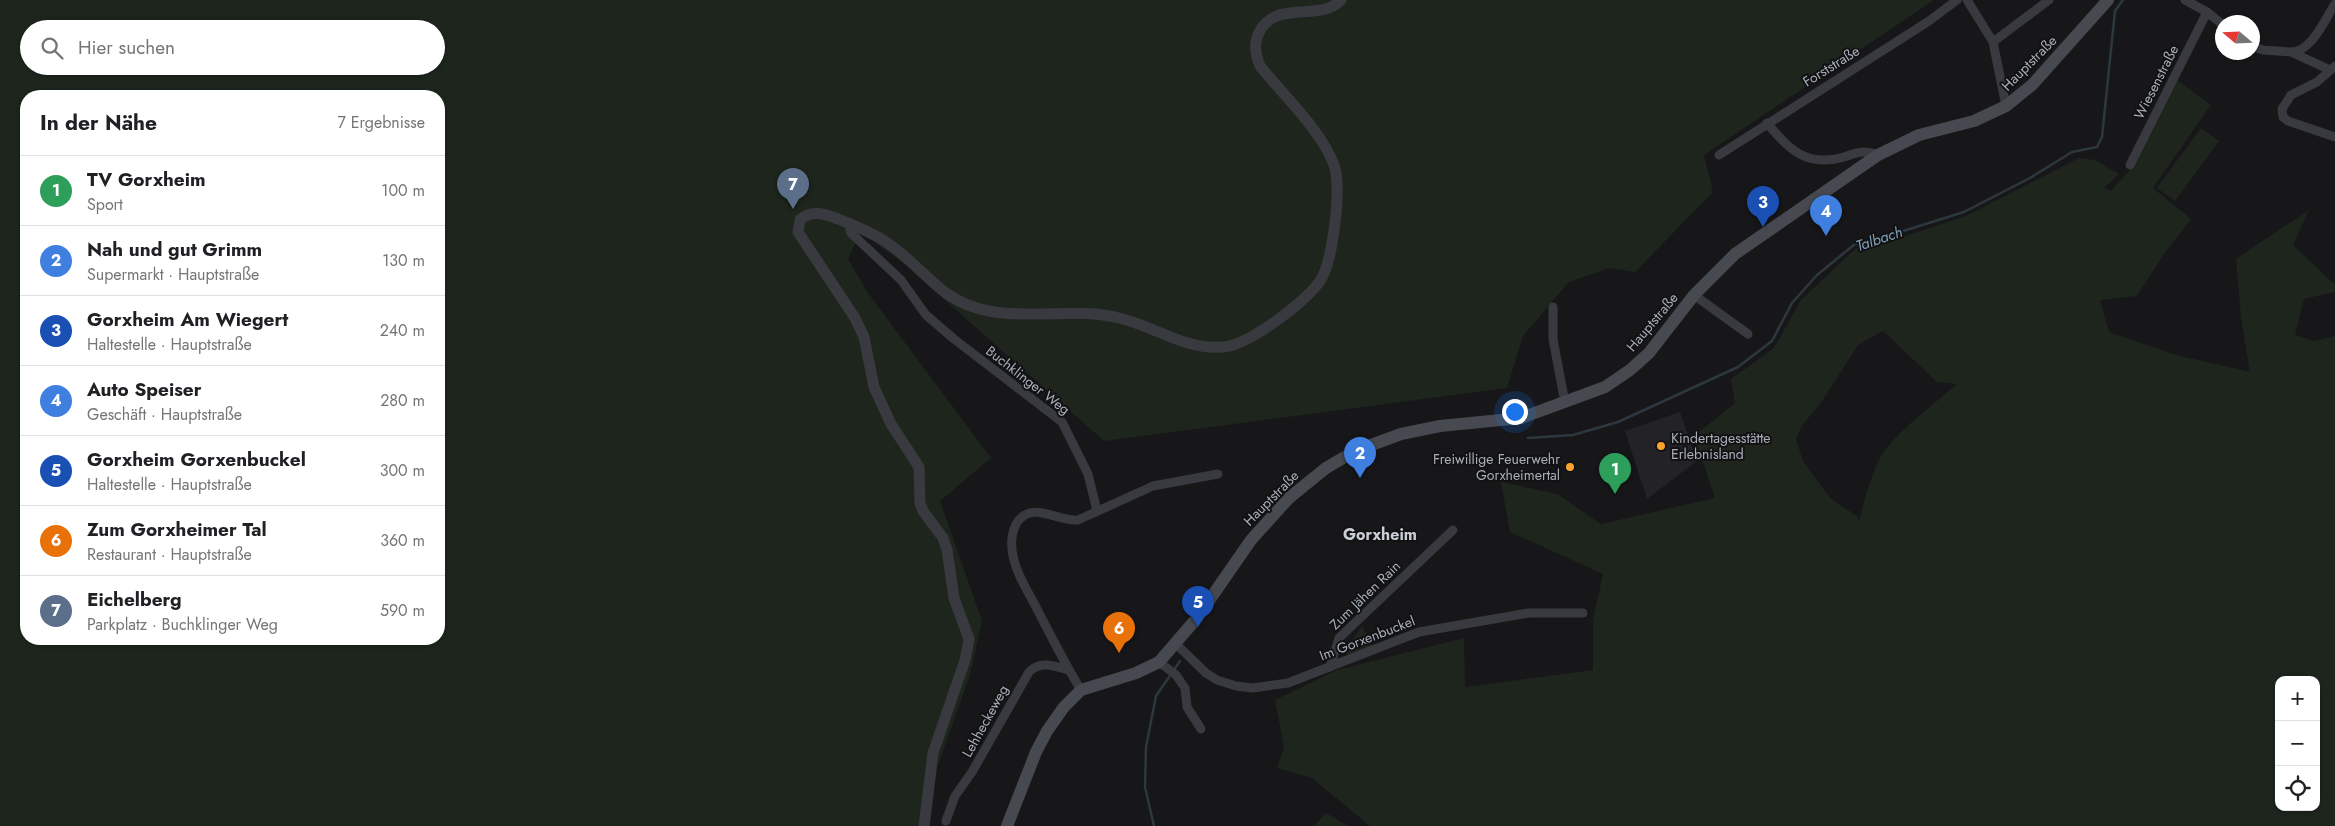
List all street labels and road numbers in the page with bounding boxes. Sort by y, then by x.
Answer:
street label: Hauptstraße [1997,31,2061,95]
street label: Forststraße [1799,41,1863,91]
street label: Wiesenstraße [2129,42,2183,122]
street label: Hauptstraße [1621,288,1683,356]
street label: Buchklinger Weg [982,341,1074,419]
street label: Hauptstraße [1239,466,1303,530]
street label: Zum Jähen Rain [1325,556,1405,634]
street label: Im Gorxenbuckel [1316,611,1418,665]
street label: Lehheckeweg [957,681,1013,761]

